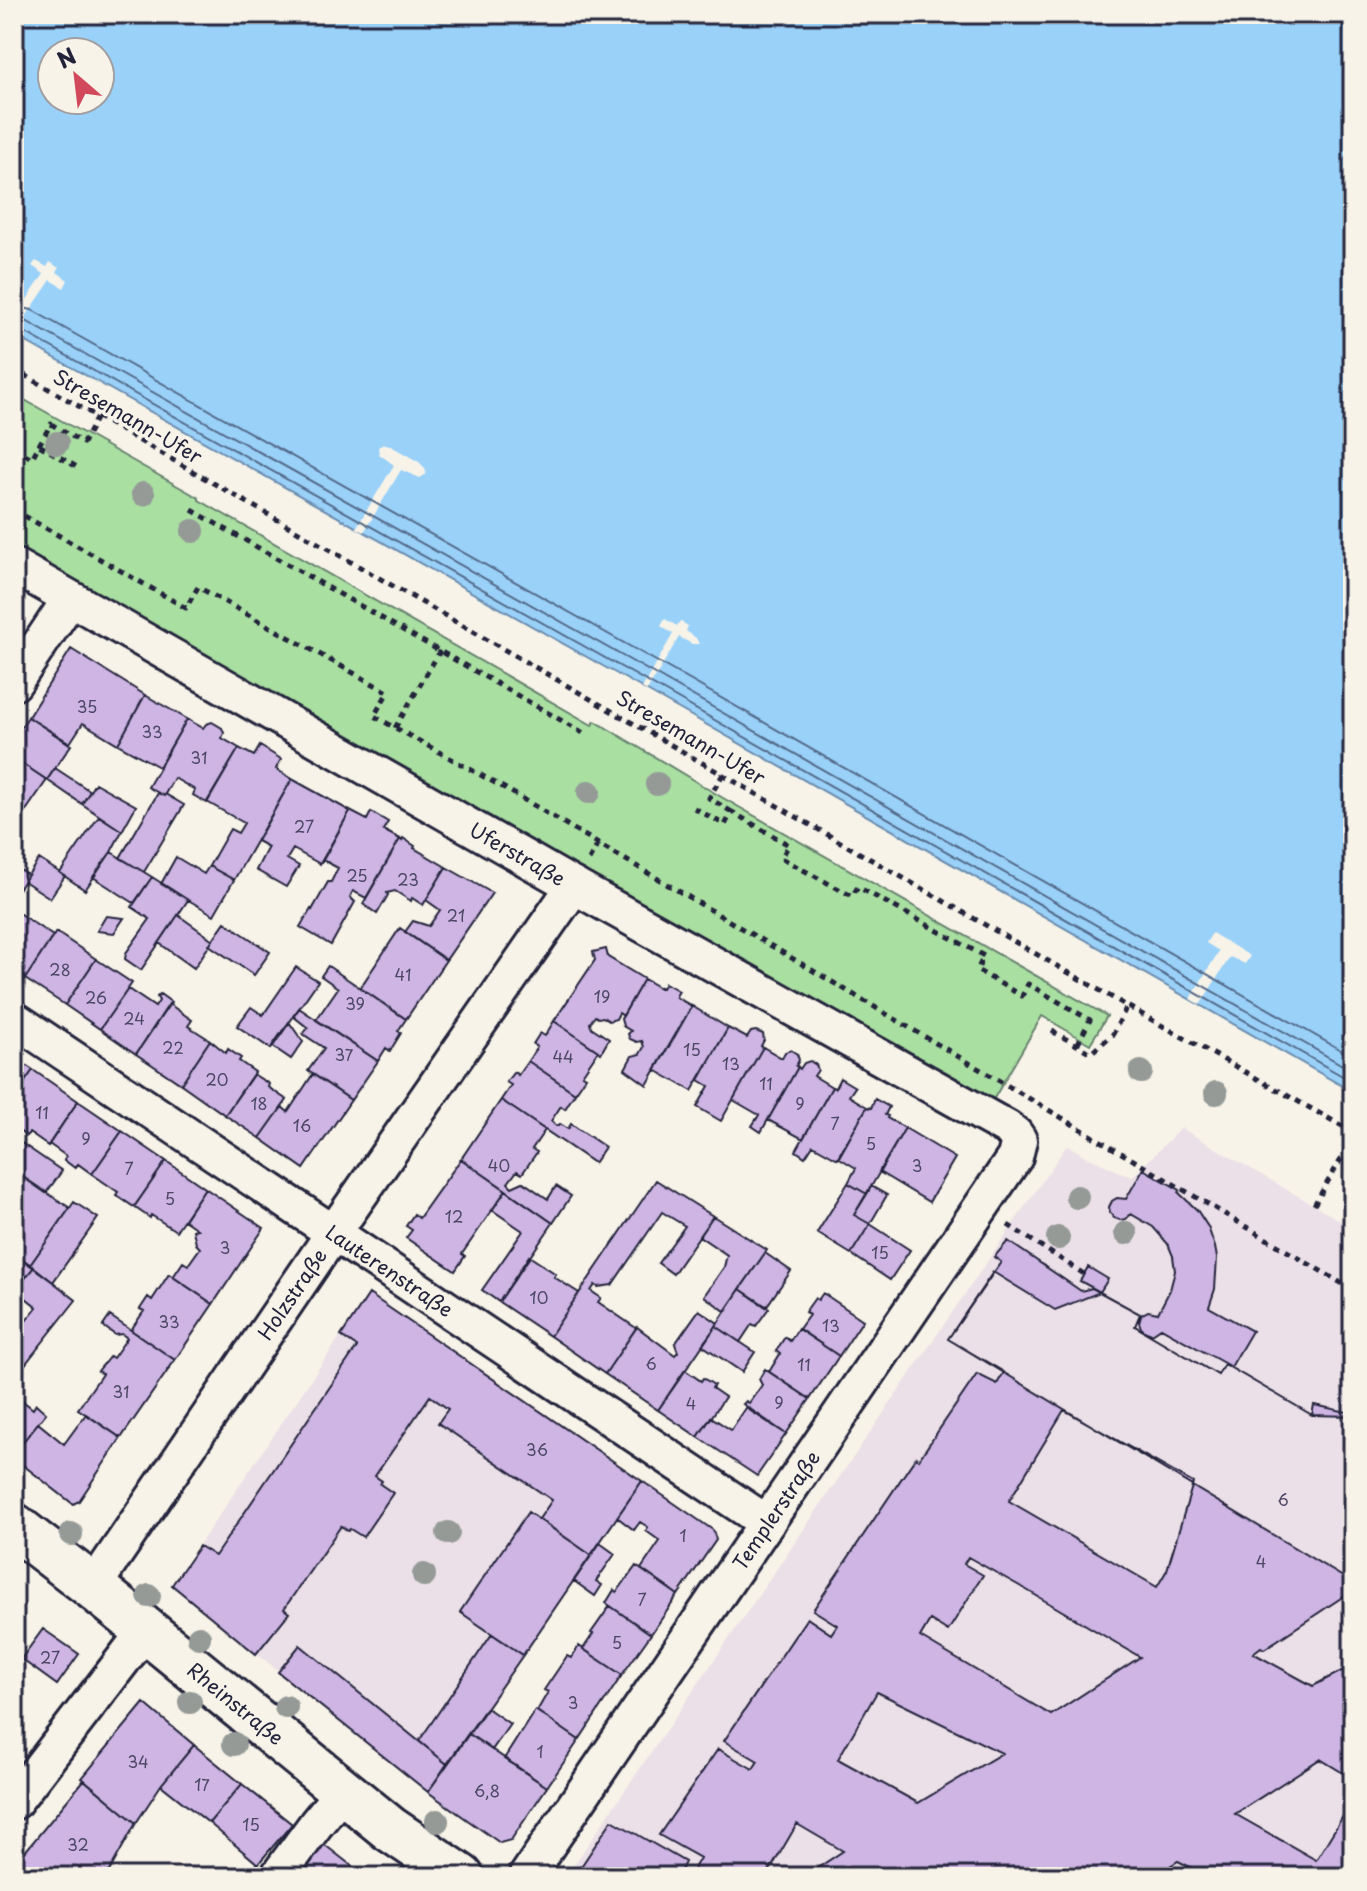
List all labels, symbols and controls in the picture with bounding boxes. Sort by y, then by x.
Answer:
north arrow [36,36,116,116]
text: N [50,38,81,76]
street label: Stresemann-Ufer [48,361,209,471]
street label: Stresemann-Ufer [611,682,772,792]
house number: 35 [77,694,97,718]
house number: 33 [141,719,163,743]
house number: 31 [191,745,207,769]
house number: 27 [294,814,314,838]
street label: Uferstraße [464,814,571,893]
house number: 25 [346,863,368,887]
house number: 23 [397,867,419,891]
house number: 21 [447,903,465,927]
house number: 28 [49,957,71,981]
house number: 41 [395,962,411,986]
house number: 19 [594,984,610,1008]
house number: 26 [85,985,107,1009]
house number: 39 [345,991,365,1015]
house number: 24 [123,1006,145,1030]
house number: 22 [162,1035,184,1059]
house number: 15 [683,1037,701,1061]
house number: 37 [335,1042,354,1066]
house number: 44 [552,1044,574,1068]
house number: 13 [722,1051,740,1075]
house number: 20 [206,1067,228,1091]
house number: 11 [759,1071,773,1095]
house number: 18 [250,1091,268,1115]
house number: 9 [795,1091,805,1115]
house number: 11 [35,1100,49,1124]
house number: 7 [830,1111,840,1135]
house number: 16 [293,1113,311,1137]
house number: 9 [81,1126,91,1150]
house number: 5 [866,1131,876,1155]
house number: 40 [488,1153,510,1177]
house number: 3 [912,1153,922,1177]
house number: 7 [124,1156,134,1180]
house number: 5 [165,1186,175,1210]
house number: 12 [445,1204,463,1228]
street label: Lauterenstraße [320,1217,459,1324]
house number: 3 [220,1235,230,1259]
house number: 15 [871,1240,889,1264]
street label: Holzstraße [250,1242,334,1346]
house number: 10 [530,1285,548,1309]
house number: 33 [158,1309,180,1333]
house number: 13 [822,1313,840,1337]
house number: 6 [645,1351,657,1375]
house number: 11 [797,1352,811,1376]
house number: 31 [113,1379,129,1403]
house number: 9 [774,1390,784,1414]
house number: 4 [686,1391,696,1415]
house number: 36 [526,1437,548,1461]
street label: Templerstraße [725,1444,827,1576]
house number: 6 [1277,1487,1289,1511]
house number: 1 [679,1523,687,1547]
house number: 4 [1256,1549,1266,1573]
house number: 7 [637,1587,647,1611]
house number: 5 [612,1630,622,1654]
house number: 27 [40,1645,60,1669]
street label: Rheinstraße [181,1655,291,1752]
house number: 3 [568,1690,578,1714]
house number: 1 [536,1739,544,1763]
house number: 34 [127,1749,149,1773]
house number: 17 [194,1772,210,1796]
house number: 6,8 [474,1778,500,1802]
house number: 15 [242,1812,260,1836]
house number: 32 [67,1832,89,1856]

